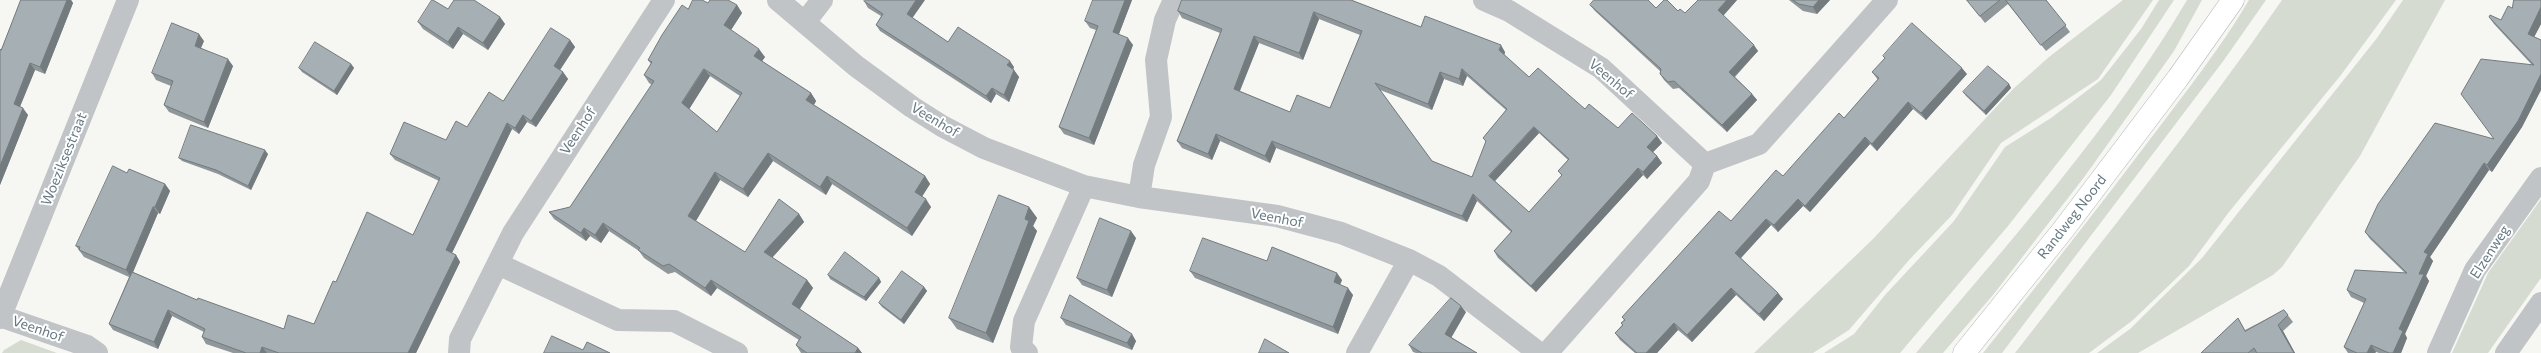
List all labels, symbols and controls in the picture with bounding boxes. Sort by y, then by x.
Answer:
street label: Veenhof [1585,55,1637,103]
street label: Veenhof [908,99,962,141]
street label: Veenhof [556,104,600,158]
street label: Woeziksestraat [38,110,90,208]
street label: Randweg Noord [2034,172,2110,262]
street label: Veenhof [1249,205,1305,231]
street label: Elzenweg [2467,222,2513,282]
street label: Veenhof [10,312,66,346]

